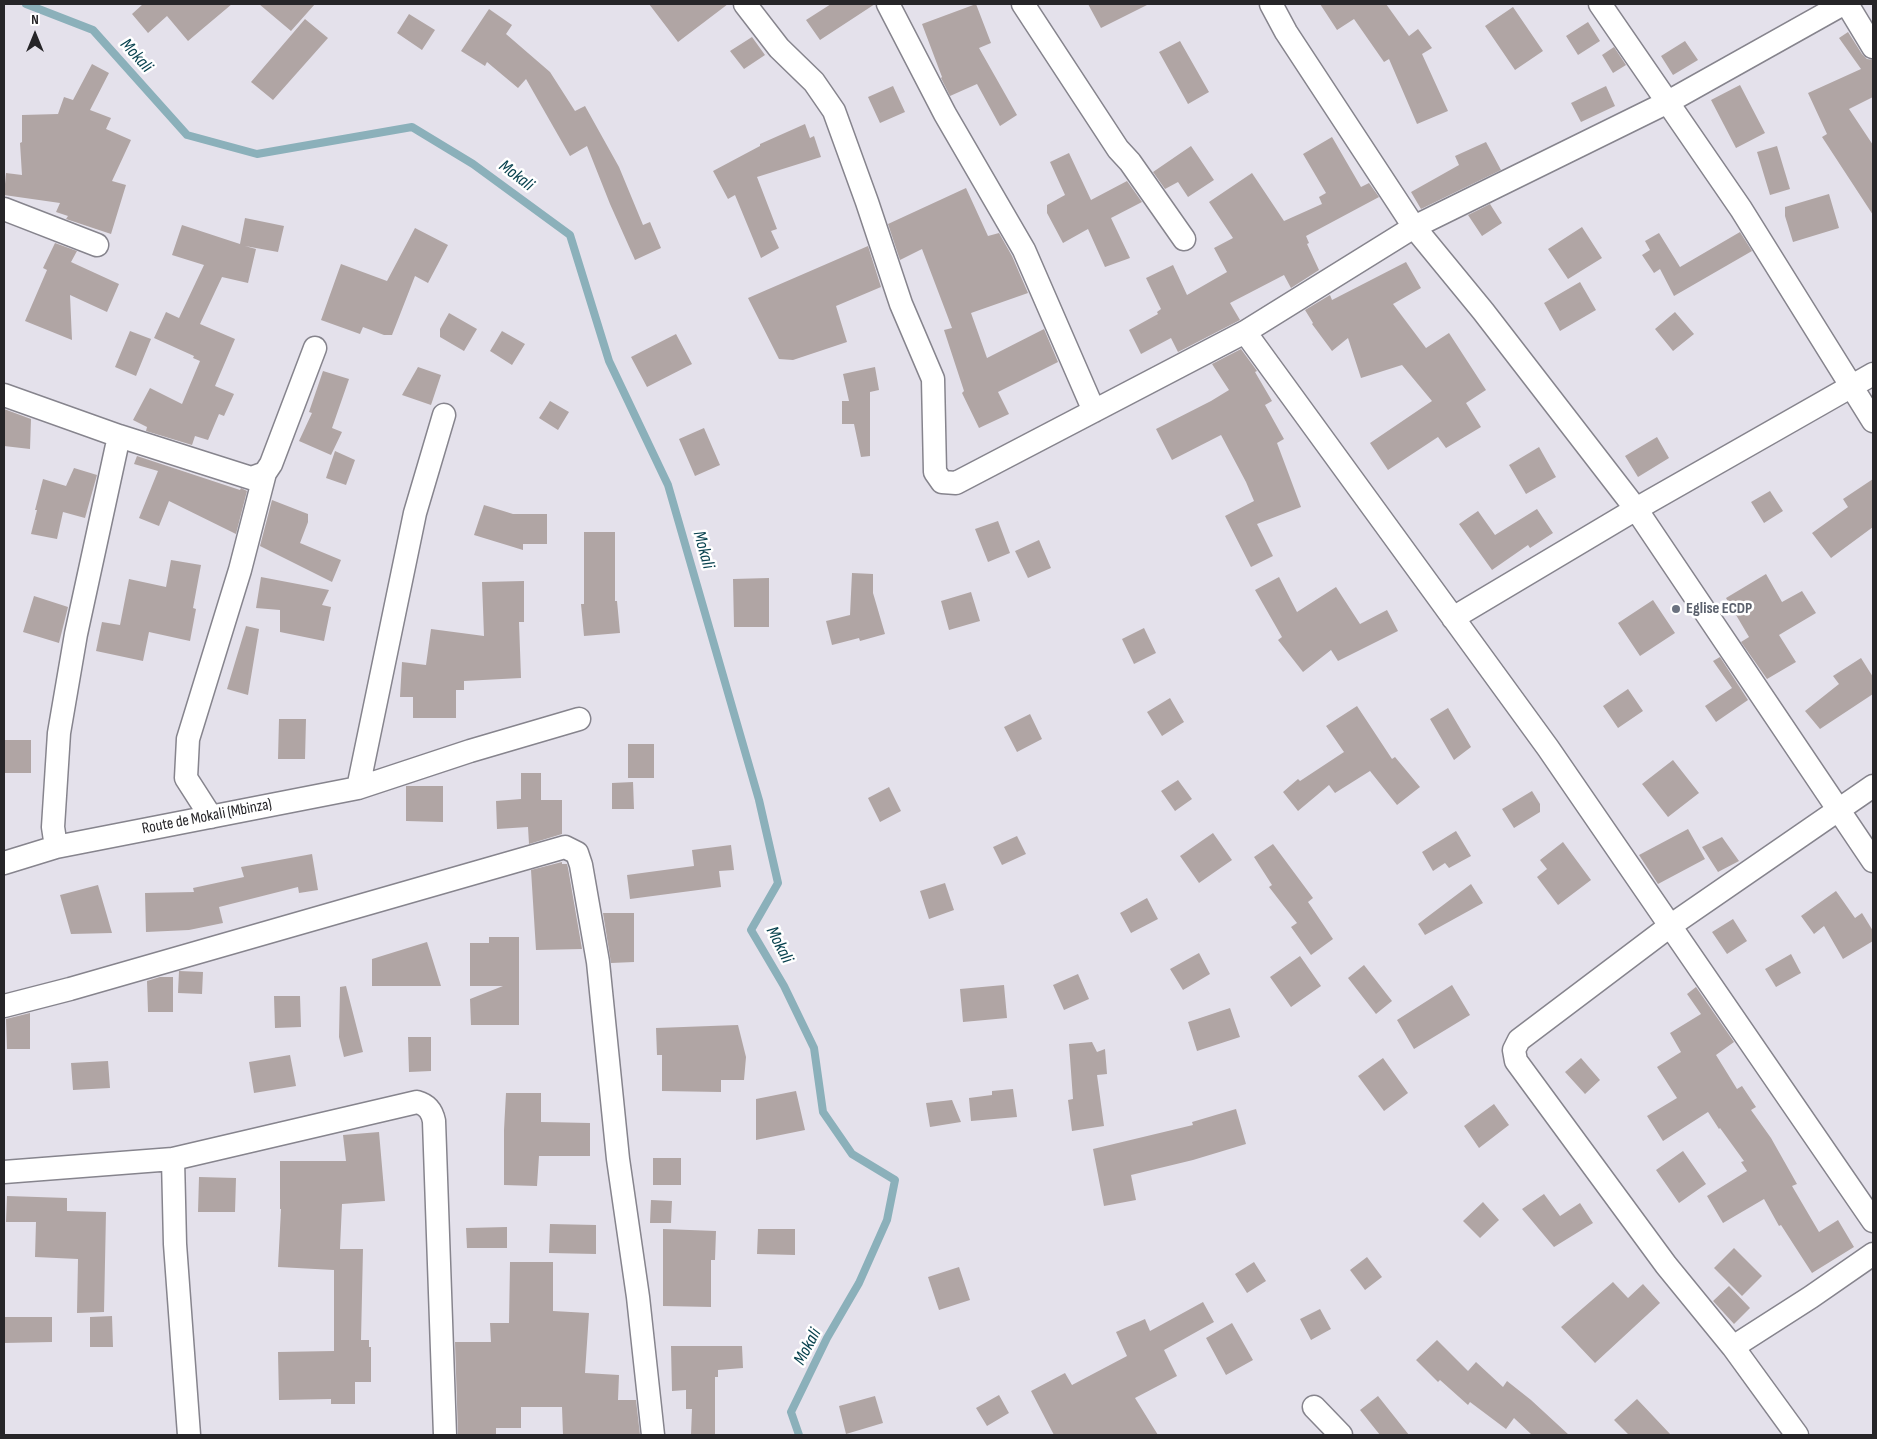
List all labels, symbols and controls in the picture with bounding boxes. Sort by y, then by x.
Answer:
north arrow [10,10,60,60]
text: N [31,11,39,28]
water label: Mokali [115,34,157,78]
water label: Mokali [494,156,538,196]
water label: Mokali [687,529,719,571]
place label: Eglise ECDP [1686,599,1752,619]
marker: Eglise ECDP [1670,603,1682,615]
street label: Route de Mokali (Mbinza) [140,795,274,839]
water label: Mokali [761,923,797,967]
water label: Mokali [789,1325,827,1369]

